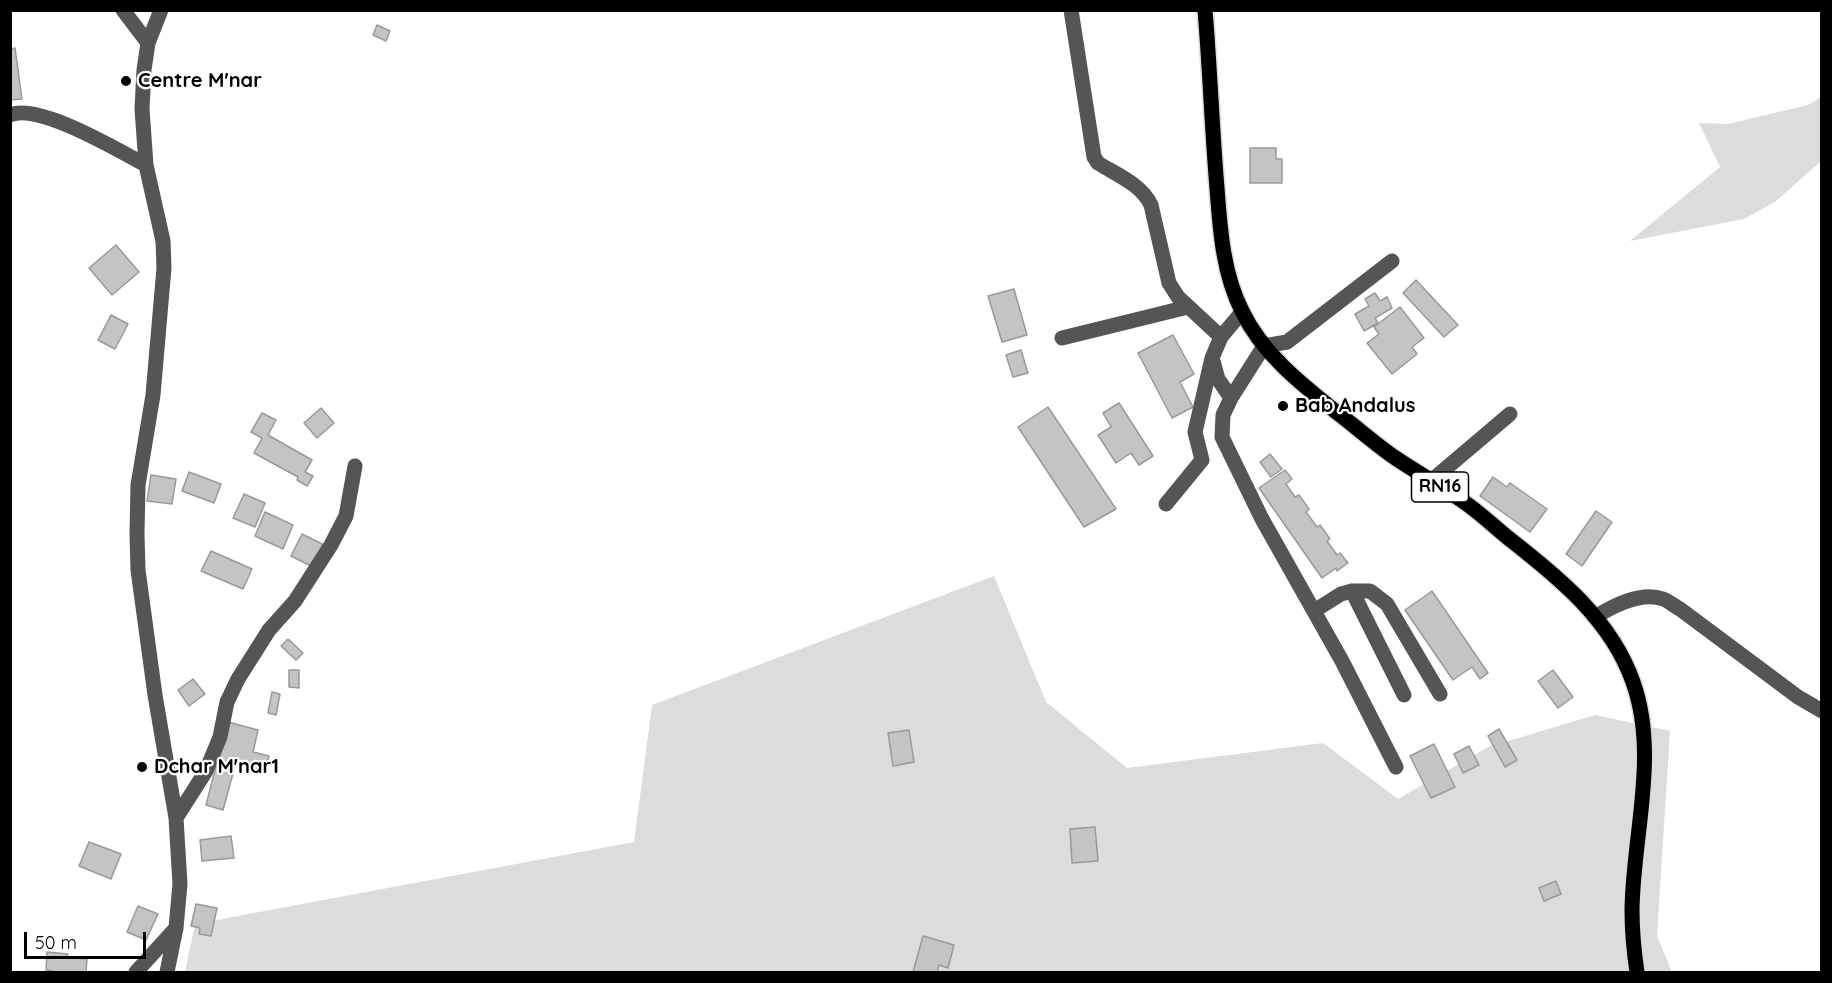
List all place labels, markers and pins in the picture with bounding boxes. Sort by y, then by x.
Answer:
place label: Centre M'nar [138,69,262,93]
marker: Centre M'nar [119,74,133,88]
place label: Bab Andalus [1295,394,1415,418]
marker: Bab Andalus [1276,399,1290,413]
place label: Dchar M'nar1 [154,755,279,779]
marker: Dchar M'nar1 [135,760,149,774]

